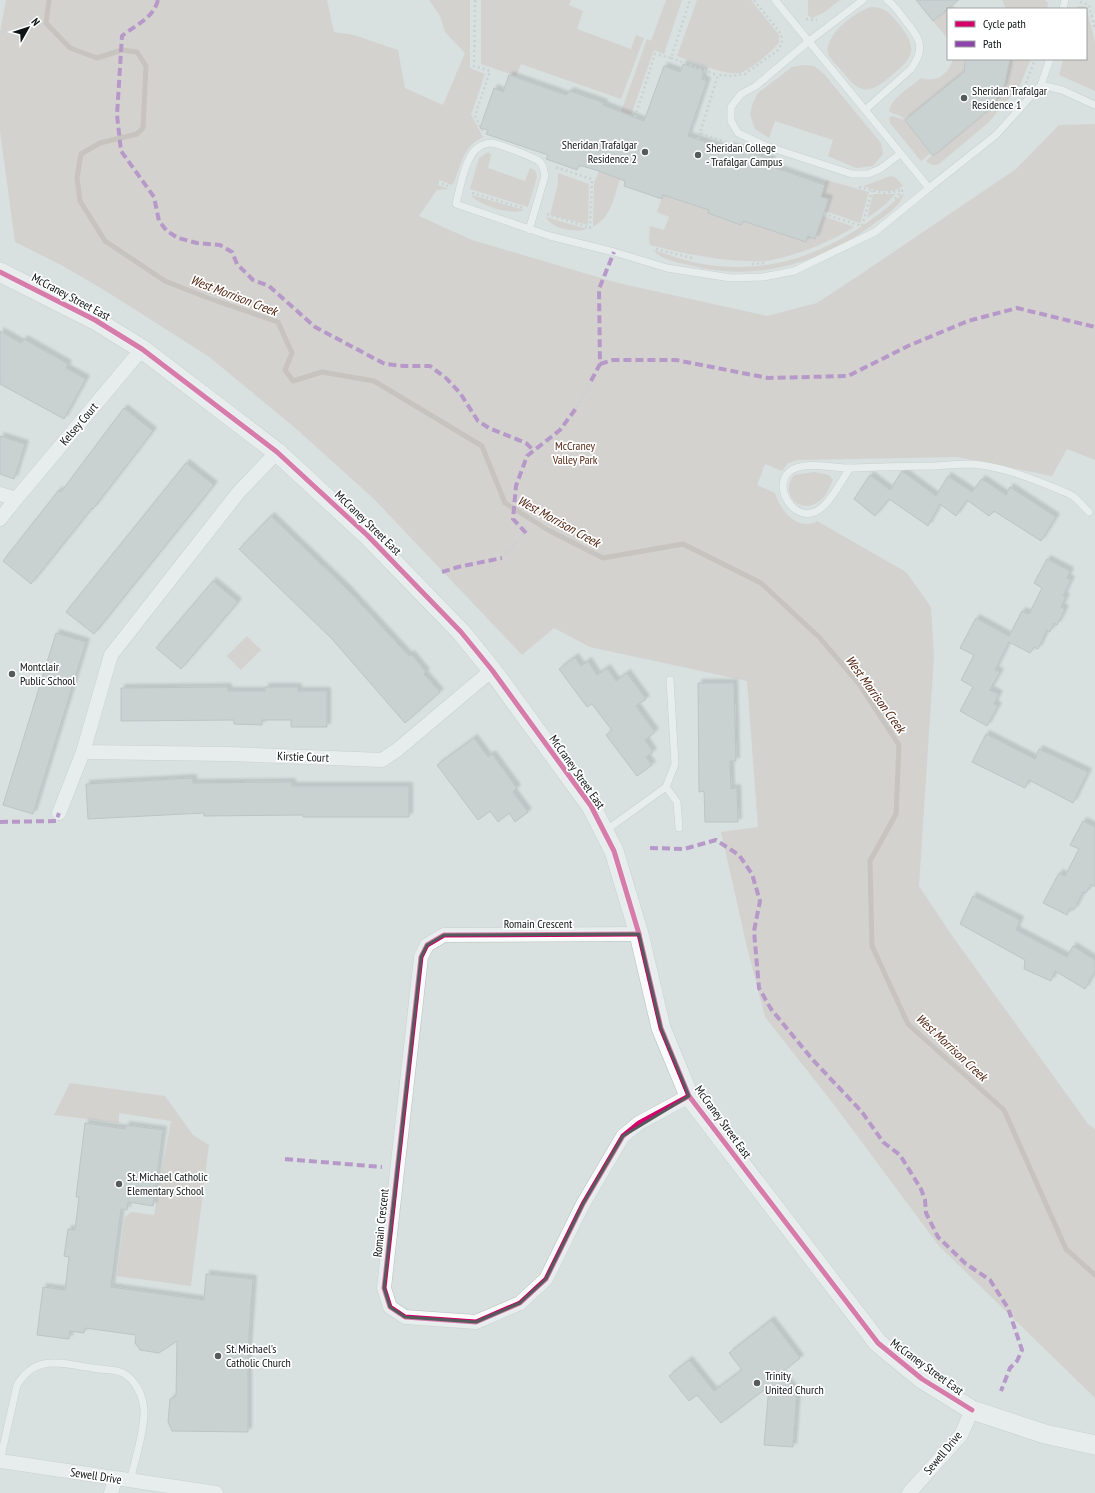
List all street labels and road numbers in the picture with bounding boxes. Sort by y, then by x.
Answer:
street label: McCraney Street East [29,270,114,324]
street label: Kelsey Court [56,399,101,448]
street label: McCraney Street East [332,487,405,559]
street label: McCraney Street East [546,732,609,812]
street label: Kirstie Court [277,748,330,765]
street label: Romain Crescent [504,916,573,931]
street label: McCraney Street East [692,1082,755,1162]
street label: Romain Crescent [369,1187,392,1258]
street label: McCraney Street East [888,1335,967,1399]
street label: Sewell Drive [920,1428,965,1477]
street label: Sewell Drive [69,1464,123,1487]

